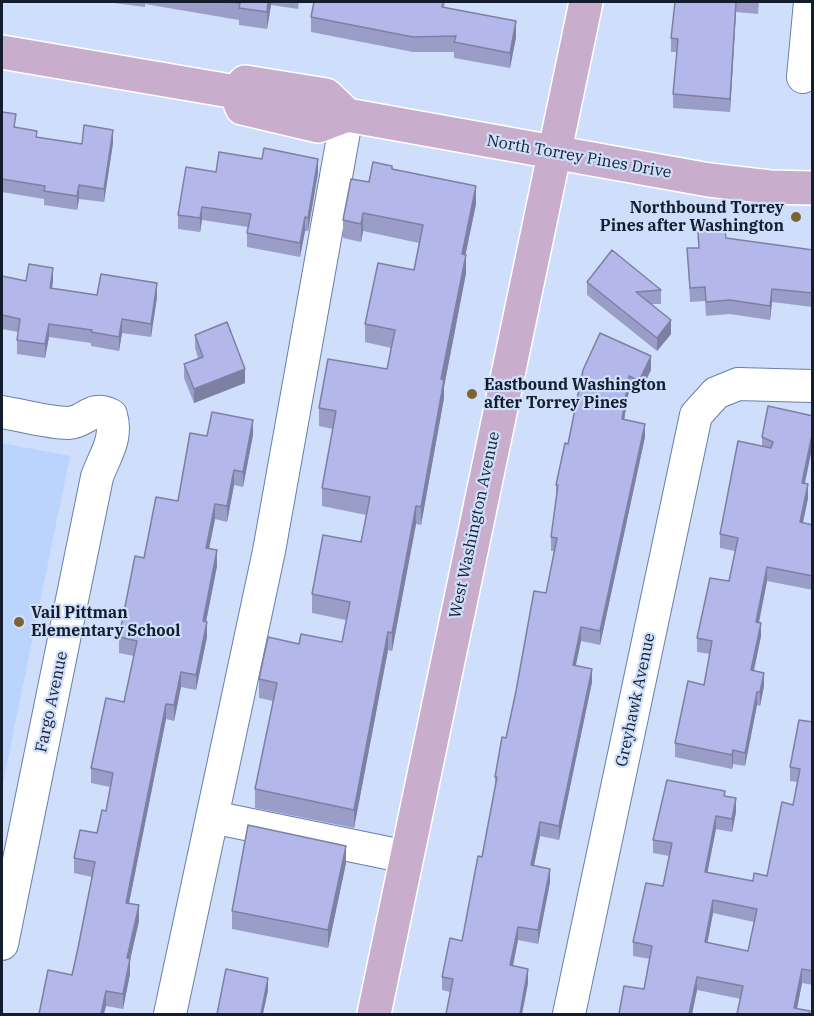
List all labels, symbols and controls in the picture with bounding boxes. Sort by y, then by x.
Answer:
street label: North Torrey Pines Drive [485,131,673,183]
place label: Northbound Torrey Pines after Washington [600,198,784,236]
marker: Northbound Torrey Pines after Washington [789,210,803,224]
place label: Eastbound Washington after Torrey Pines [484,375,666,413]
marker: Eastbound Washington after Torrey Pines [465,387,479,401]
street label: West Washington Avenue [446,430,504,620]
place label: Vail Pittman Elementary School [31,603,180,641]
marker: Vail Pittman Elementary School [12,615,26,629]
street label: Greyhawk Avenue [612,631,660,769]
street label: Fargo Avenue [32,650,72,754]

